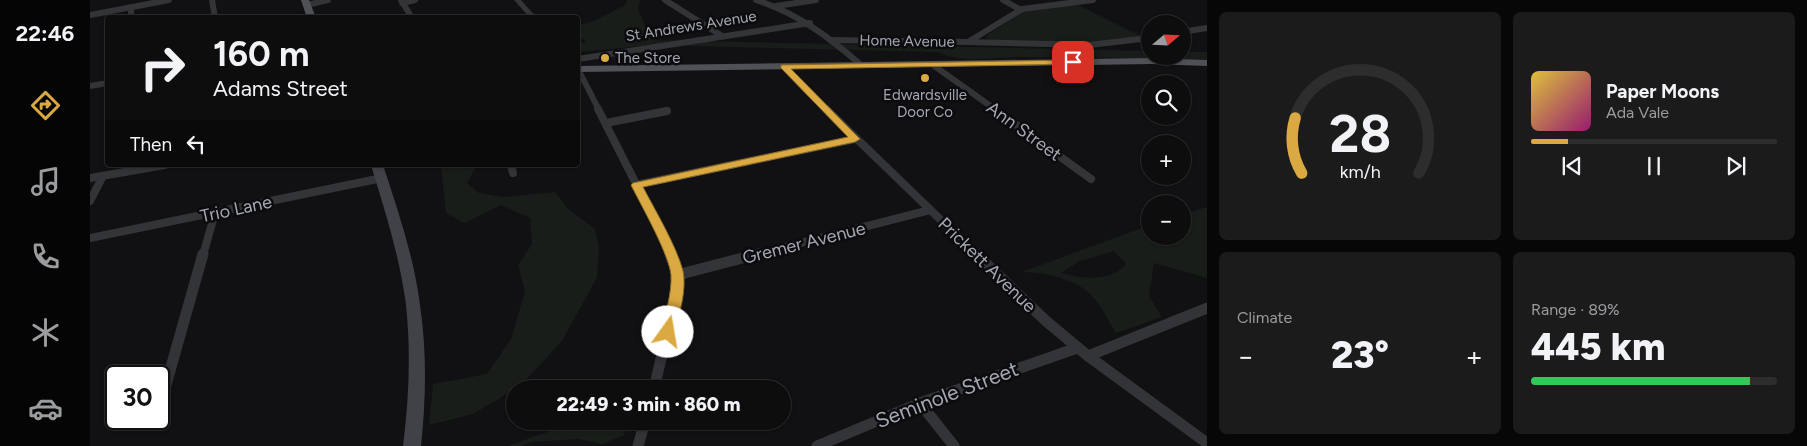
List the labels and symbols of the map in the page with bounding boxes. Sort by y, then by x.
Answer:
street label: St Andrews Avenue [624,7,758,45]
north arrow [1141,15,1191,65]
street label: Home Avenue [859,31,955,51]
pin [1052,41,1094,83]
place label: The Store [615,49,680,67]
marker: The Store [599,52,611,64]
marker: Edwardsville Door Co [919,72,931,84]
place label: Edwardsville Door Co [883,86,967,121]
street label: Ann Street [982,96,1066,166]
street label: Trio Lane [198,191,274,227]
street label: Prickett Avenue [933,213,1041,317]
street label: Gremer Avenue [740,217,868,269]
position arrow [641,305,693,357]
street label: Seminole Street [872,356,1022,433]
speed limit sign: 30 [105,365,170,430]

